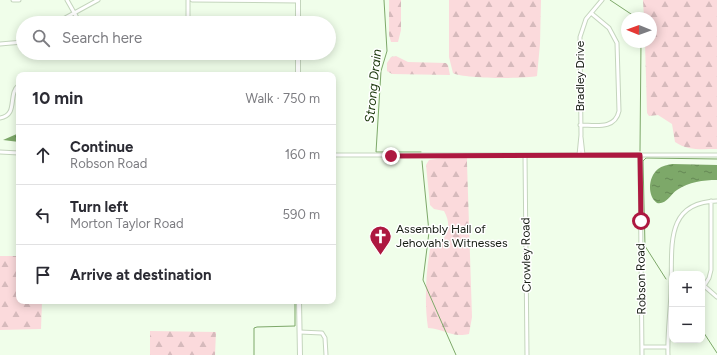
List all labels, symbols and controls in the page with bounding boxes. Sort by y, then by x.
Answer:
north arrow [621,12,657,48]
search box [16,16,336,60]
icon: search [30,27,52,49]
text: Search here [62,29,142,47]
street label: Bradley Drive [573,40,587,111]
water label: Strong Drain [362,48,384,124]
text: 10 min [32,88,83,108]
text: Walk · 750 m [245,91,320,106]
text: Continue [70,138,133,156]
icon: ahead [32,144,54,166]
text: 160 m [285,147,320,162]
route end [382,147,400,165]
text: Robson Road [70,156,147,171]
text: Turn left [70,198,128,216]
icon: left [32,204,54,226]
text: 590 m [283,207,320,222]
route start [632,212,650,230]
text: Morton Taylor Road [70,216,184,231]
street label: Crowley Road [518,217,534,293]
place label: Assembly Hall of Jehovah's Witnesses [396,222,508,250]
church icon: Assembly Hall of Jehovah's Witnesses [368,223,394,256]
street label: Robson Road [633,243,649,315]
icon: arrive [32,264,54,286]
text: Arrive at destination [70,266,211,284]
map controls [669,271,705,343]
button: + [669,271,705,307]
button: − [669,307,705,343]

